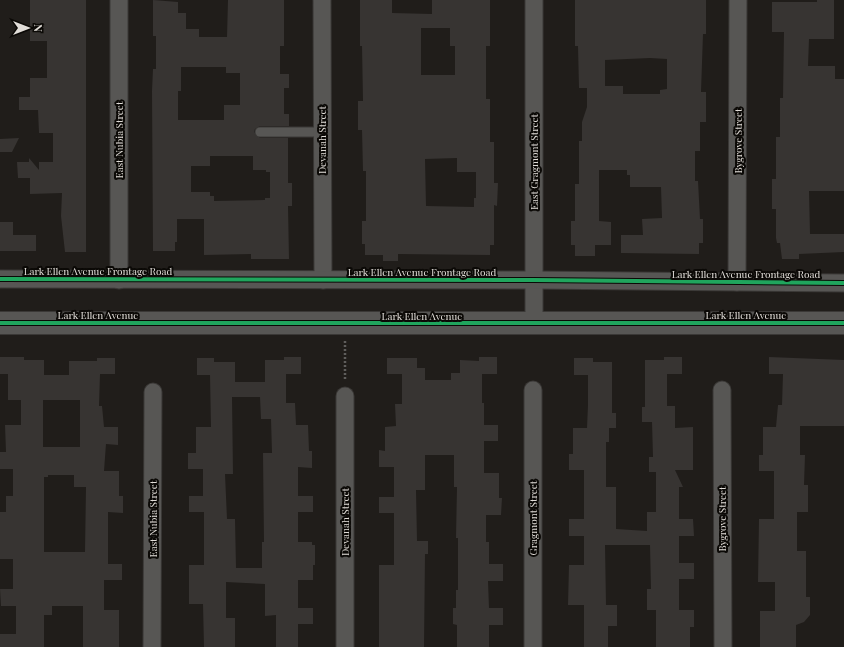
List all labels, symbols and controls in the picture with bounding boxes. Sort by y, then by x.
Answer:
north arrow [8,8,48,48]
text: N [31,24,46,32]
street label: East Nubia Street [112,101,126,178]
street label: Devanah Street [315,105,329,174]
street label: Bygrove Street [731,108,745,174]
street label: East Gragmont Street [527,113,541,210]
street label: Lark Ellen Avenue Frontage Road [24,264,173,278]
street label: Lark Ellen Avenue Frontage Road [348,265,497,279]
street label: Lark Ellen Avenue Frontage Road [672,267,821,281]
street label: Lark Ellen Avenue [58,308,138,322]
street label: Lark Ellen Avenue [706,308,786,322]
street label: Lark Ellen Avenue [382,309,462,323]
street label: East Nubia Street [146,480,160,557]
street label: Gragmont Street [526,480,540,555]
street label: Bygrove Street [715,486,729,552]
street label: Devanah Street [338,487,352,556]

